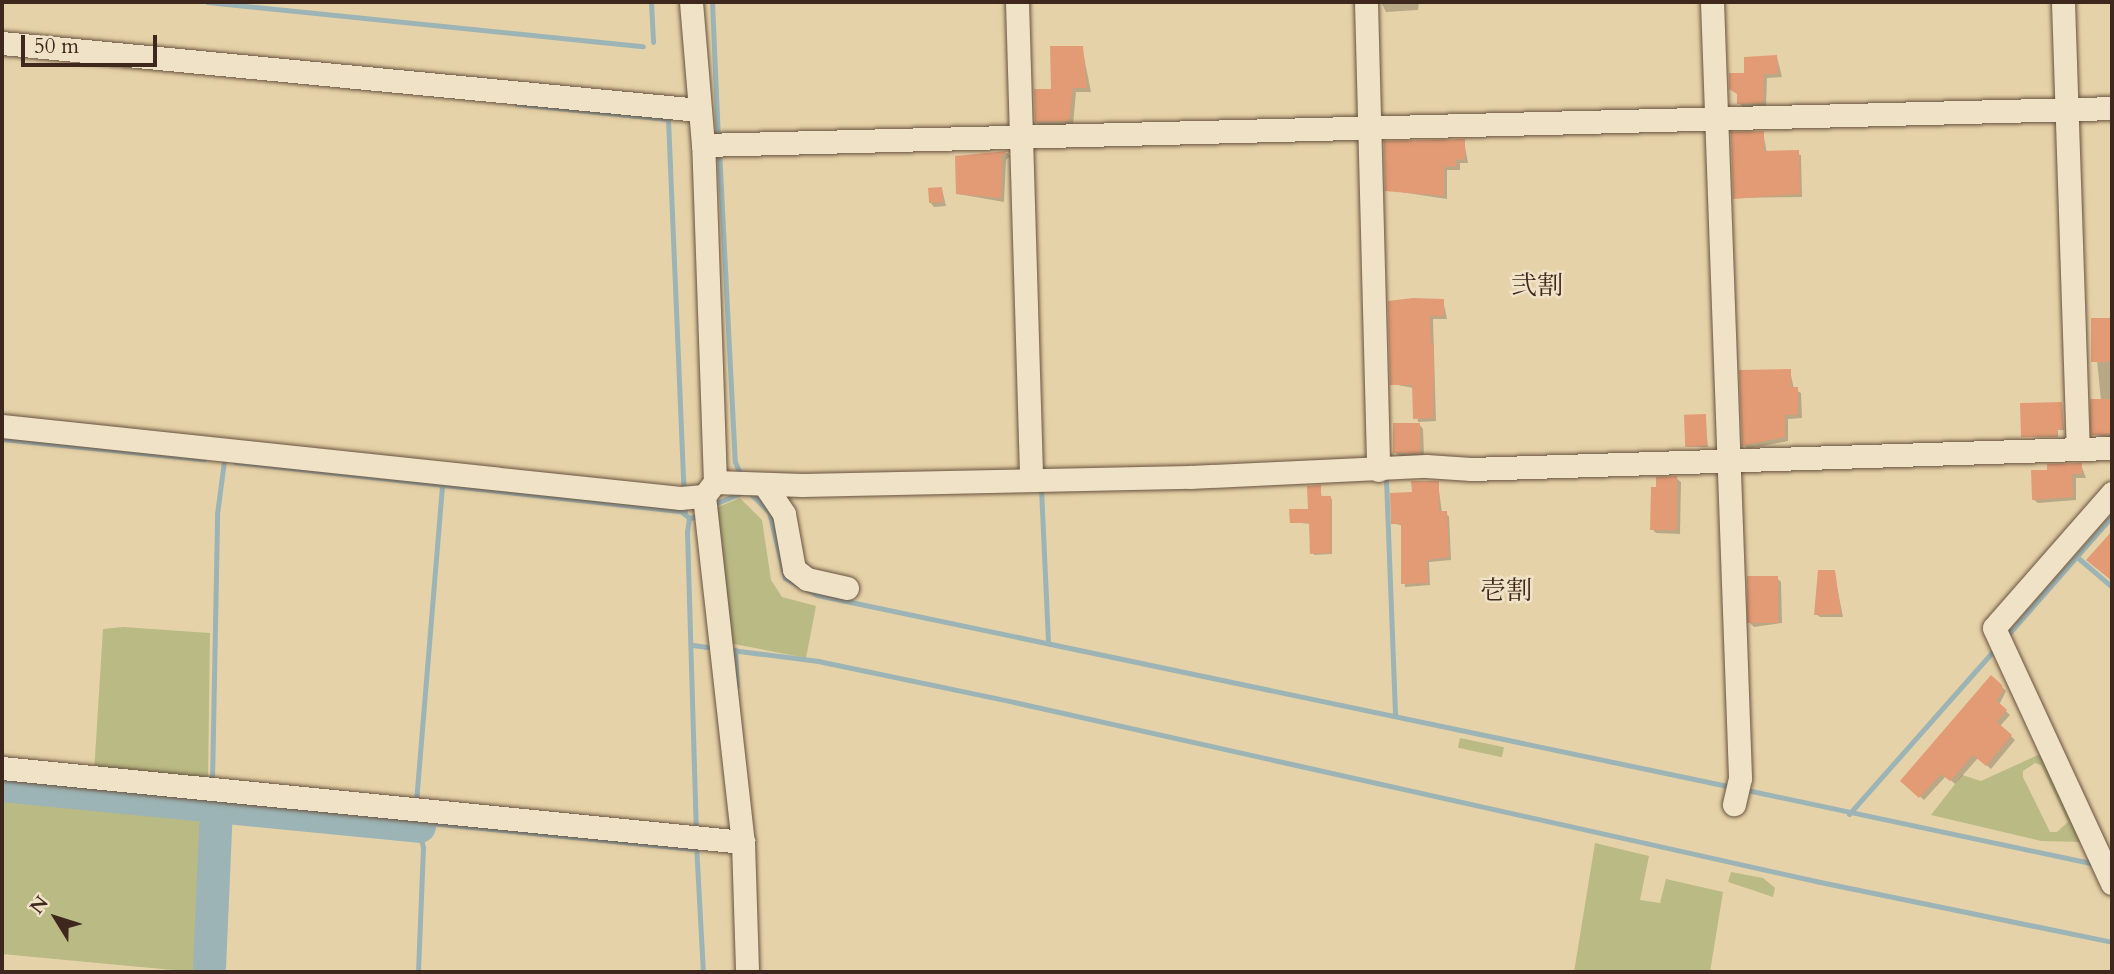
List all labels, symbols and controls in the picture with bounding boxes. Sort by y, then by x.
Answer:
scale bar [24,21,161,65]
text: 50 m [34,32,79,61]
district label: 弐割 [1511,270,1563,302]
district label: 壱割 [1480,575,1532,607]
north arrow [21,883,91,953]
text: N [24,891,55,920]

